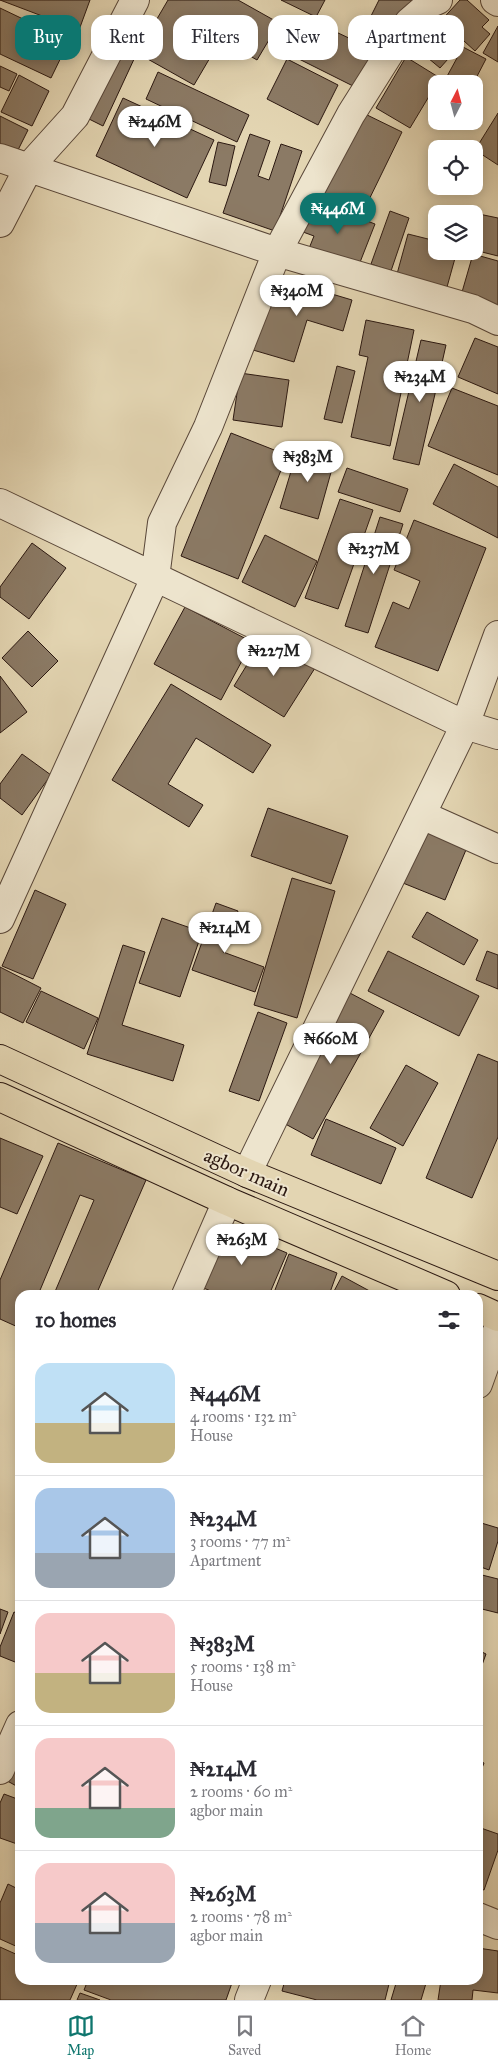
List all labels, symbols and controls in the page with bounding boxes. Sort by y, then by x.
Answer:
chip: Buy [15,15,81,60]
chip: Rent [91,15,163,60]
chip: Filters [173,15,258,60]
chip: New [268,15,338,60]
chip: Apartment [348,15,464,60]
north arrow [428,75,482,130]
map controls [428,75,483,260]
pin: ₦246M [120,106,190,148]
text: ₦246M [128,112,182,131]
button: locate [428,140,483,195]
pin: ₦446M [303,192,373,235]
text: ₦446M [311,199,365,218]
button: layers [428,205,483,260]
pin: ₦340M [262,274,332,317]
text: ₦340M [271,281,323,300]
pin: ₦234M [385,360,455,403]
text: ₦234M [394,367,446,386]
pin: ₦383M [273,440,343,483]
text: ₦383M [283,447,333,466]
pin: ₦237M [339,532,409,575]
text: ₦237M [349,539,399,558]
pin: ₦227M [239,634,309,677]
text: ₦227M [248,641,300,660]
pin: ₦214M [190,912,260,954]
text: ₦214M [199,918,251,937]
pin: ₦660M [296,1022,366,1065]
text: ₦660M [304,1029,358,1048]
street label: agbor main [200,1143,294,1202]
pin: ₦263M [207,1224,277,1266]
text: ₦263M [217,1230,267,1249]
icon: filters [435,1306,463,1334]
text: 10 homes [35,1307,116,1333]
text: ₦446M [190,1381,261,1407]
icon: home [75,1383,135,1443]
text: 4 rooms · 132 m² [190,1407,296,1426]
text: House [190,1426,233,1445]
text: ₦234M [190,1506,257,1532]
icon: home [75,1508,135,1568]
text: 3 rooms · 77 m² [190,1532,290,1551]
text: Apartment [190,1551,262,1570]
text: ₦383M [190,1631,255,1657]
icon: home [75,1633,135,1693]
text: 5 rooms · 138 m² [190,1657,296,1676]
text: House [190,1676,233,1695]
text: ₦214M [190,1756,257,1782]
icon: home [75,1758,135,1818]
text: 2 rooms · 60 m² [190,1782,292,1801]
text: agbor main [190,1801,263,1820]
text: ₦263M [190,1881,256,1907]
icon: home [75,1883,135,1943]
text: 2 rooms · 78 m² [190,1907,292,1926]
text: agbor main [190,1926,263,1945]
tab: Map [67,2012,95,2059]
tab: Saved [228,2012,261,2059]
tab: Home [395,2012,431,2059]

